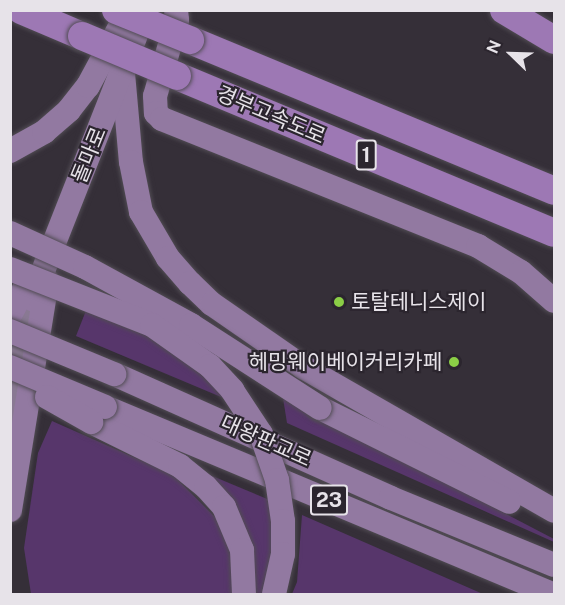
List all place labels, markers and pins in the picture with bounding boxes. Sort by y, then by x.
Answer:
place label: 토탈테니스제이 [351,289,486,315]
marker: 토탈테니스제이 [332,295,346,309]
place label: 헤밍웨이베이커리카페 [249,349,442,375]
marker: 헤밍웨이베이커리카페 [447,355,461,369]

